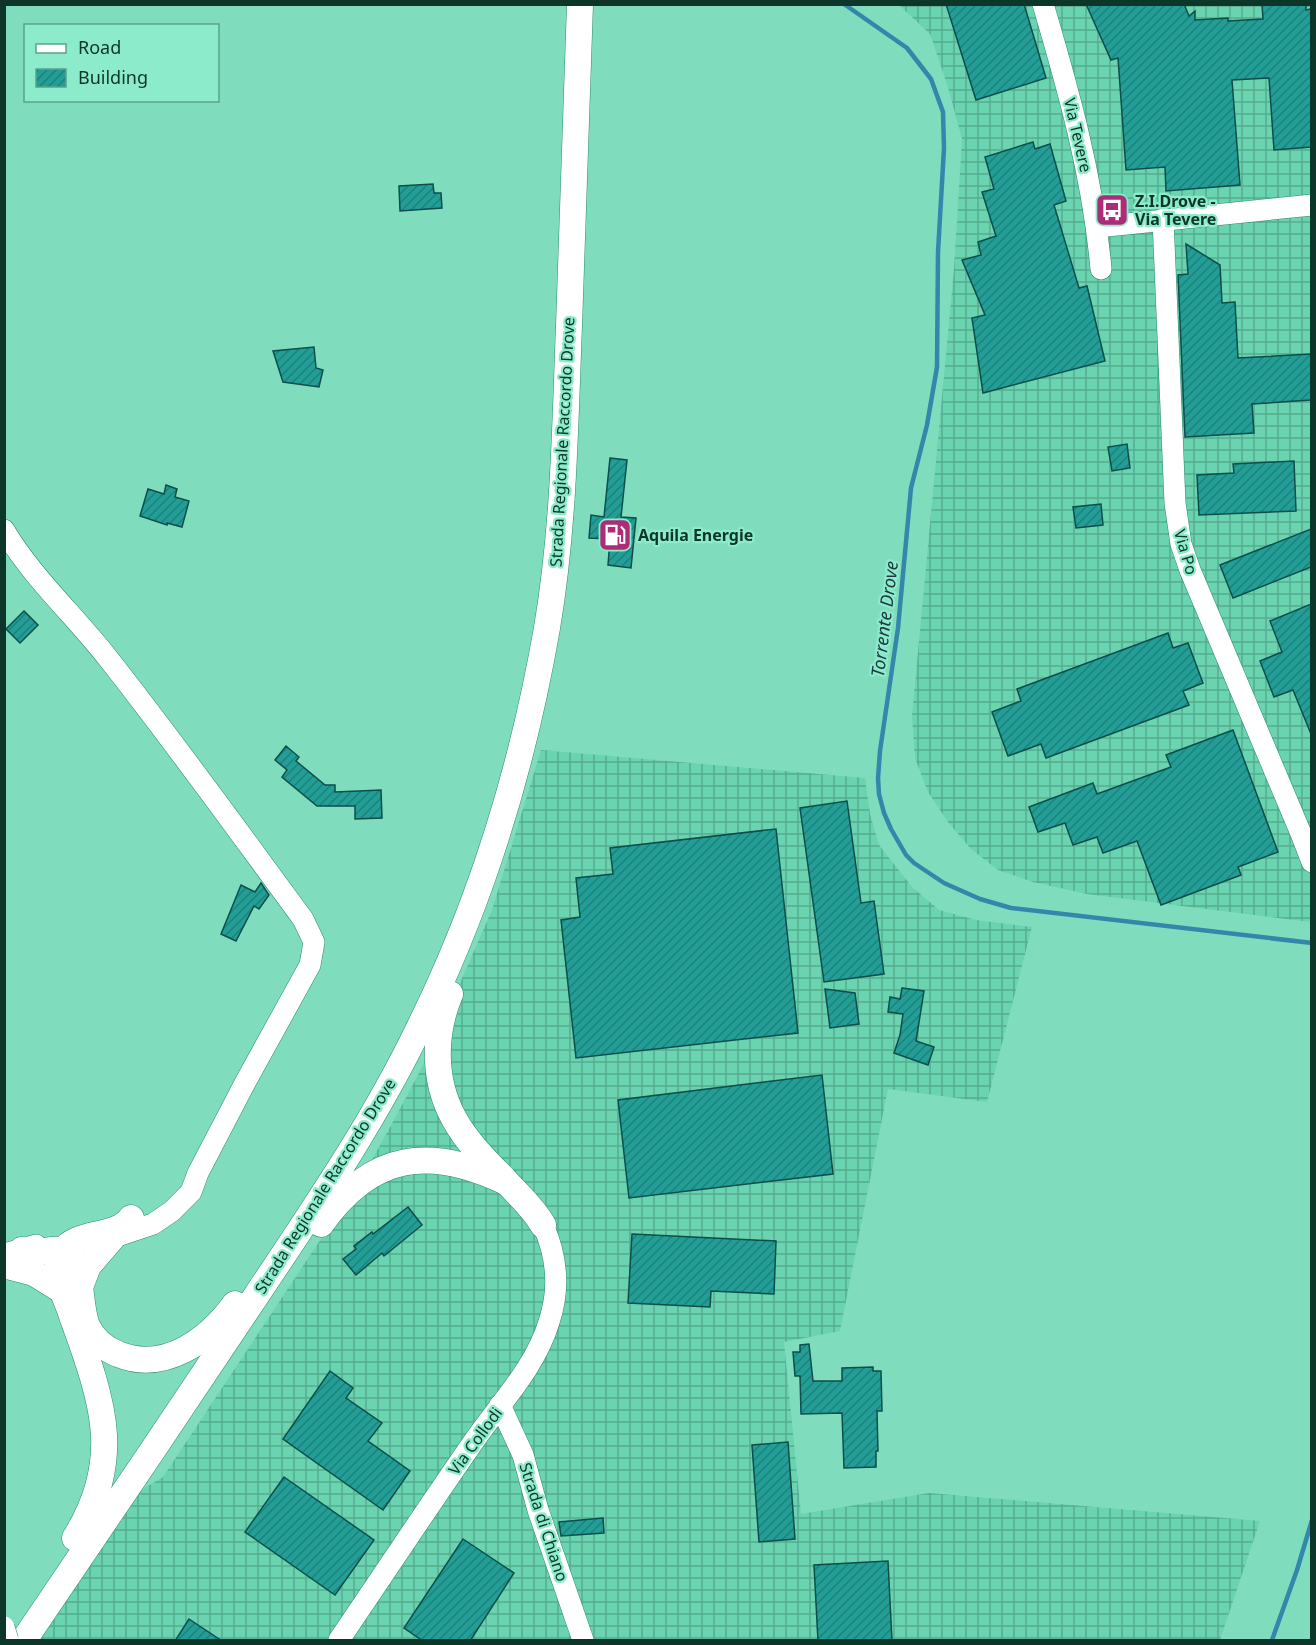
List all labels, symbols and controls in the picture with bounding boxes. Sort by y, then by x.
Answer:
legend [24,24,219,102]
text: Road [78,35,121,59]
text: Building [78,65,148,89]
street label: Via Tevere [1059,96,1097,174]
place label: Z.I.Drove - Via Tevere [1135,190,1216,230]
bus stop icon: Z.I.Drove - Via Tevere [1094,192,1130,228]
street label: Strada Regionale Raccordo Drove [544,317,580,567]
fuel station icon: Aquila Energie [597,517,633,553]
place label: Aquila Energie [638,524,753,546]
street label: Via Po [1169,527,1203,577]
water label: Torrente Drove [865,560,903,678]
street label: Strada Regionale Raccordo Drove [249,1074,401,1298]
street label: Via Collodi [443,1403,507,1479]
street label: Strada di Chiano [514,1460,574,1584]

